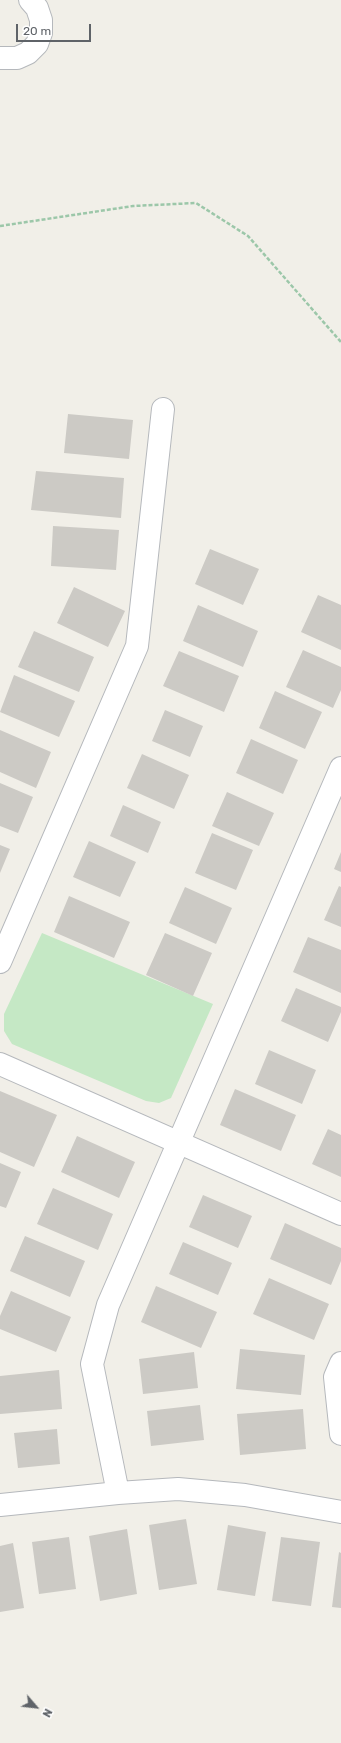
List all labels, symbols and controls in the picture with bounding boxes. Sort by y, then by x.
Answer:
scale bar [18,16,93,42]
text: 20 m [23,24,51,38]
north arrow [16,1687,56,1727]
text: N [39,1706,55,1719]

